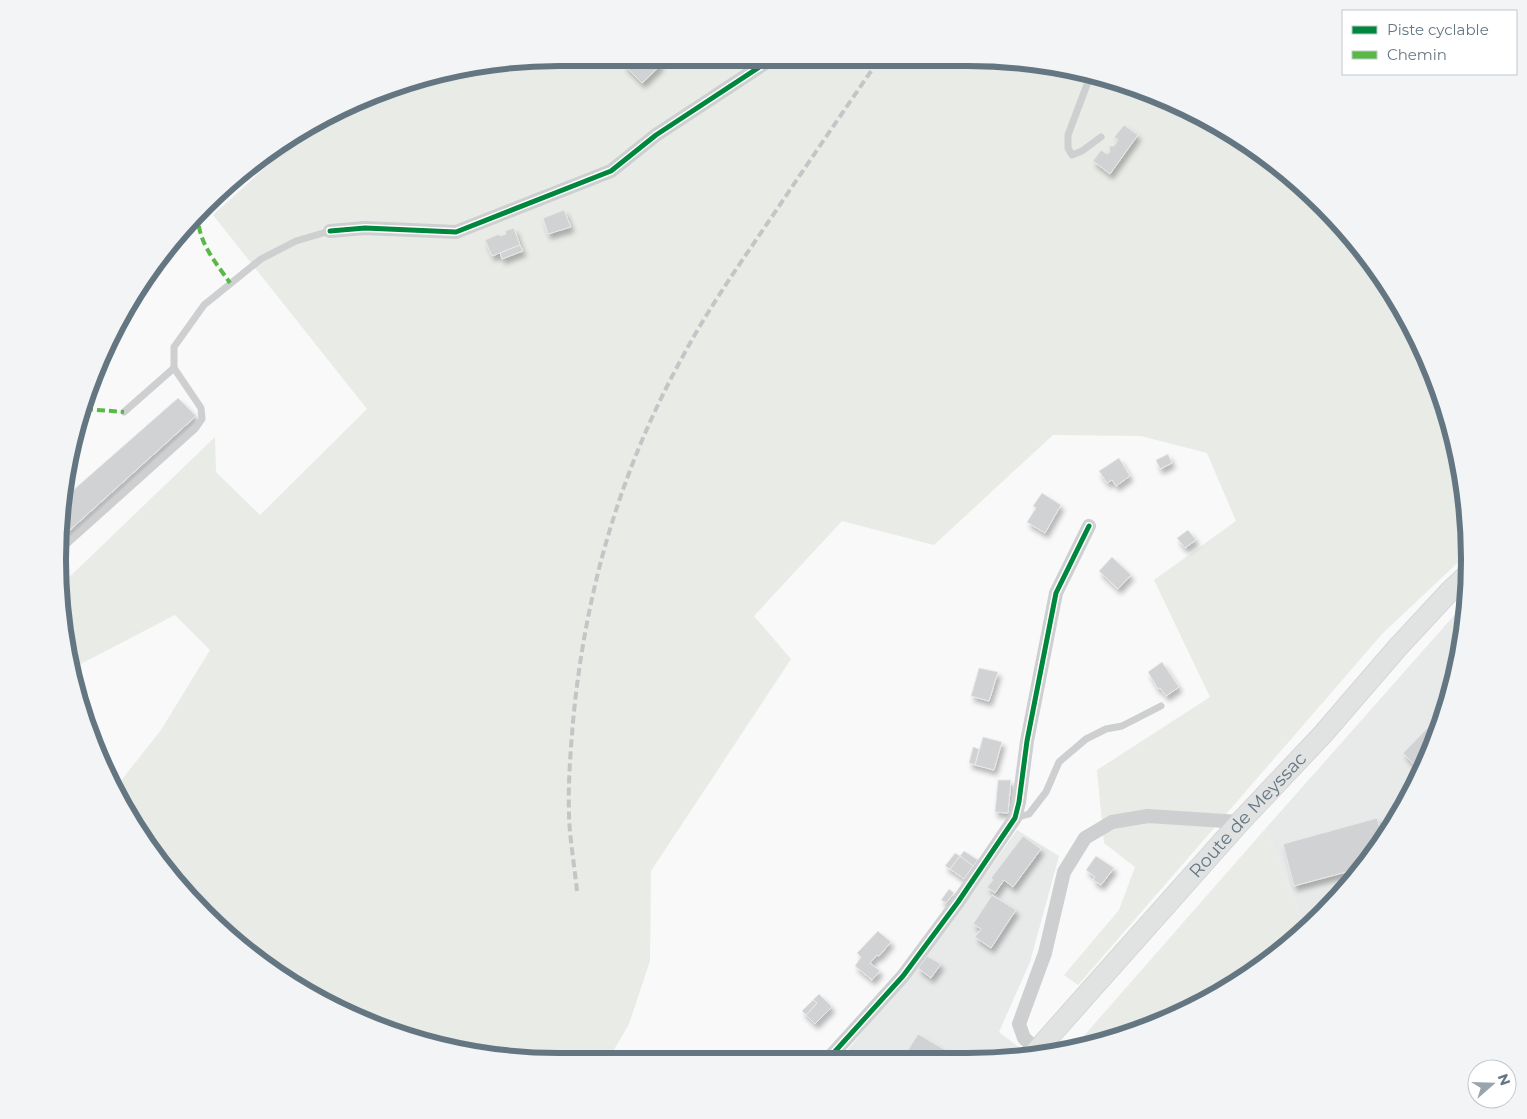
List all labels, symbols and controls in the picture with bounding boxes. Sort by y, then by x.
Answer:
legend [1342,10,1517,75]
text: Piste cyclable [1387,20,1489,39]
text: Chemin [1387,45,1447,64]
street label: Route de Meyssac [1185,748,1311,882]
north arrow [1467,1059,1517,1109]
text: N [1494,1071,1515,1088]

